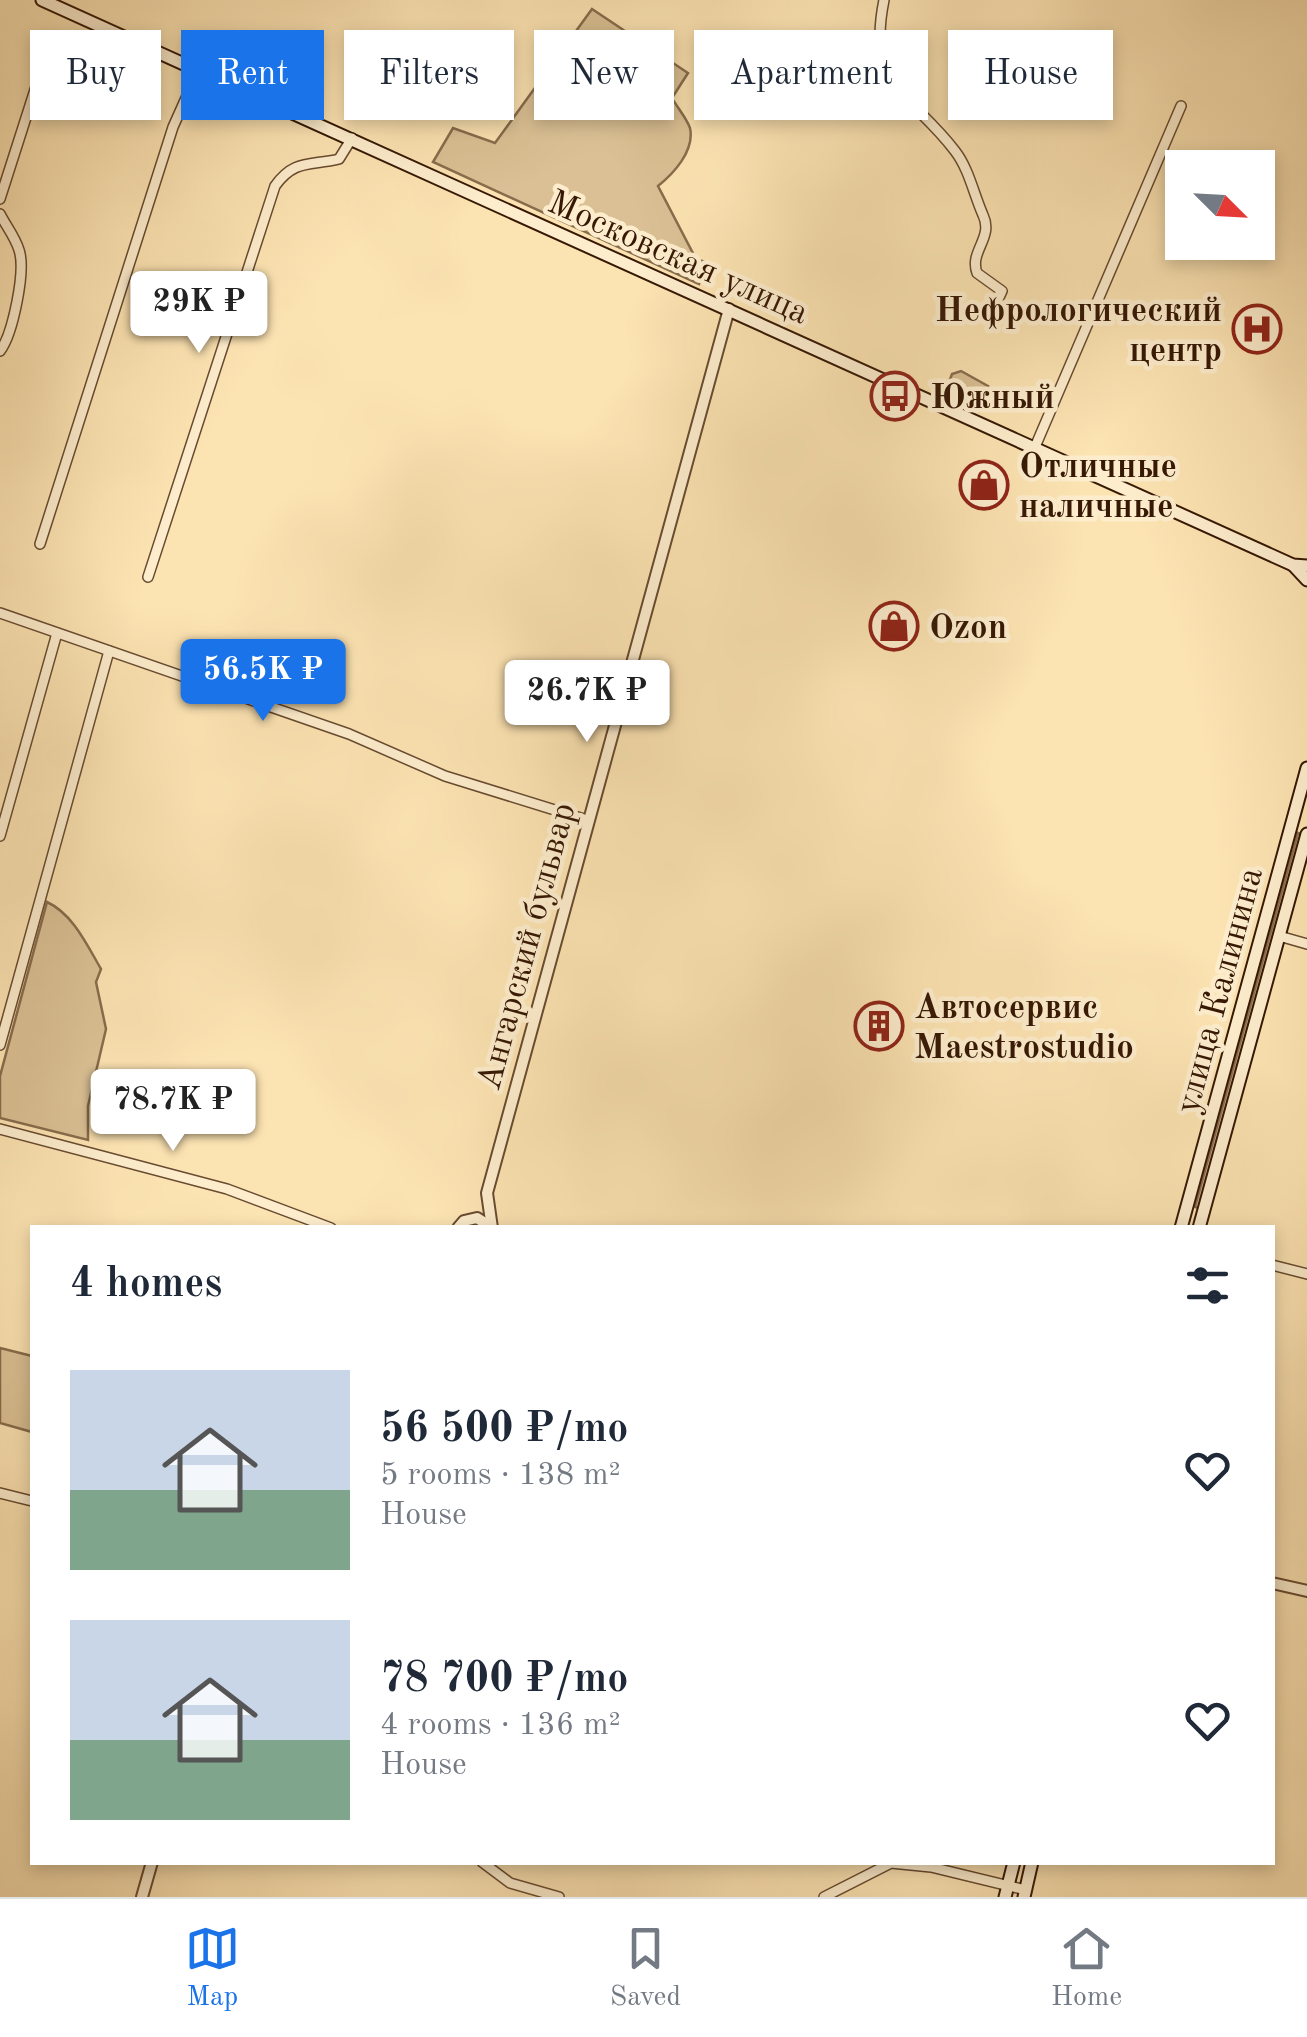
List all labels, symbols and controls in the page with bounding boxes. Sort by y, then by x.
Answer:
chip: Buy [30,30,161,120]
chip: Rent [181,30,324,120]
chip: Filters [344,30,514,120]
chip: New [534,30,674,120]
chip: Apartment [694,30,928,120]
chip: House [948,30,1113,120]
north arrow [1165,150,1275,260]
map controls [1165,150,1275,260]
street label: Московская улица [542,185,814,331]
pin: 29K ₽ [129,271,269,356]
text: 29K ₽ [152,287,246,319]
place label: Нефрологический центр [935,294,1222,369]
hospital icon: Нефрологический центр [1231,303,1283,355]
bus stop icon: Южный [869,370,921,422]
place label: Южный [930,381,1055,416]
place label: Отличные наличные [1019,450,1177,525]
shop icon: Отличные наличные [958,459,1010,511]
shop icon: Ozon [868,600,920,652]
place label: Ozon [929,611,1007,646]
pin: 56.5K ₽ [171,639,355,724]
text: 56.5K ₽ [203,655,323,687]
pin: 26.7K ₽ [495,660,679,745]
text: 26.7K ₽ [527,676,647,708]
street label: Ангарский бульвар [472,799,583,1094]
street label: улица Калинина [1171,864,1270,1117]
place label: Автосервис Maestrostudio [914,991,1134,1066]
building icon: Автосервис Maestrostudio [853,1000,905,1052]
pin: 78.7K ₽ [81,1069,265,1154]
text: 78.7K ₽ [113,1085,233,1117]
icon: filters [1180,1258,1235,1313]
text: 4 homes [70,1264,222,1306]
text: 56 500 ₽/mo [380,1409,628,1451]
icon: home [150,1410,270,1530]
icon: heart [1180,1443,1235,1498]
text: 5 rooms · 138 m² [380,1460,621,1492]
text: House [380,1500,467,1532]
text: 78 700 ₽/mo [380,1659,628,1701]
icon: home [150,1660,270,1780]
icon: heart [1180,1693,1235,1748]
text: 4 rooms · 136 m² [380,1710,621,1742]
text: House [380,1750,467,1782]
tab: Map [185,1921,240,2016]
tab: Saved [610,1921,681,2016]
tab: Home [1051,1921,1122,2016]

